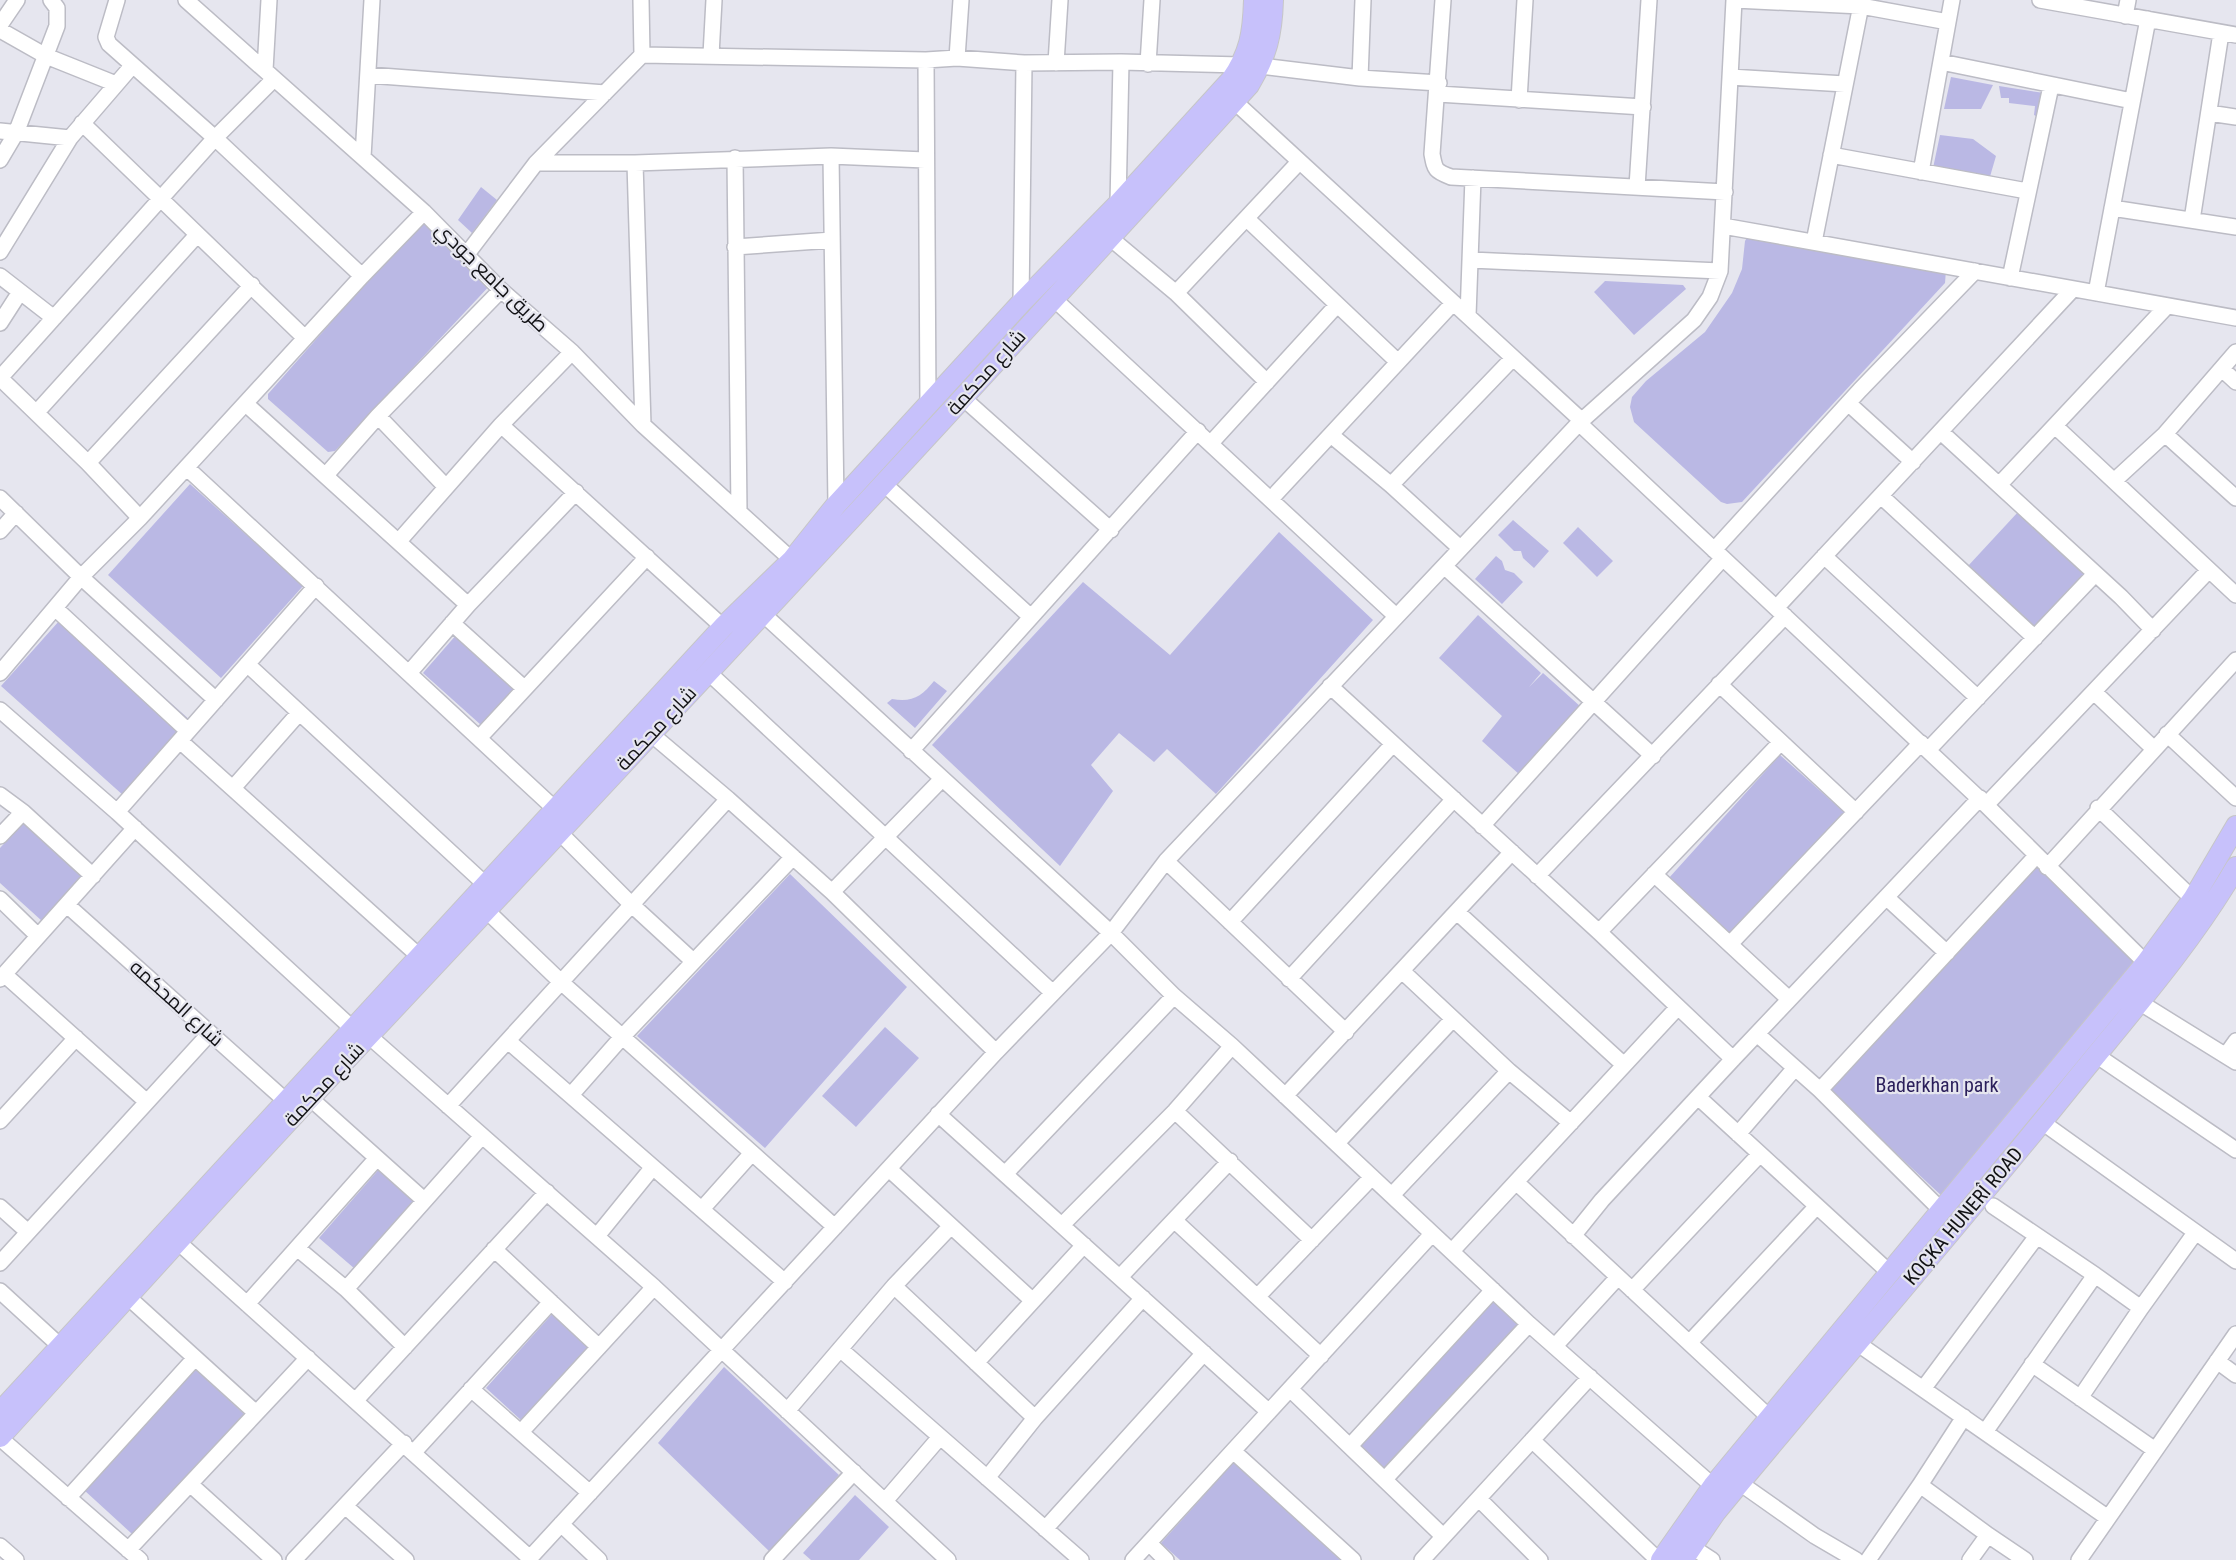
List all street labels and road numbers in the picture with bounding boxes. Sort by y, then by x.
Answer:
street label: طريق جامع جودي [428,217,553,340]
street label: شارع محكمة [941,324,1032,421]
street label: شارع محكمة [611,681,703,776]
street label: شارع المحكمه [124,955,229,1053]
street label: شارع محكمة [279,1037,371,1132]
street label: KOÇKA HUNERÎ ROAD [1898,1142,2028,1290]

